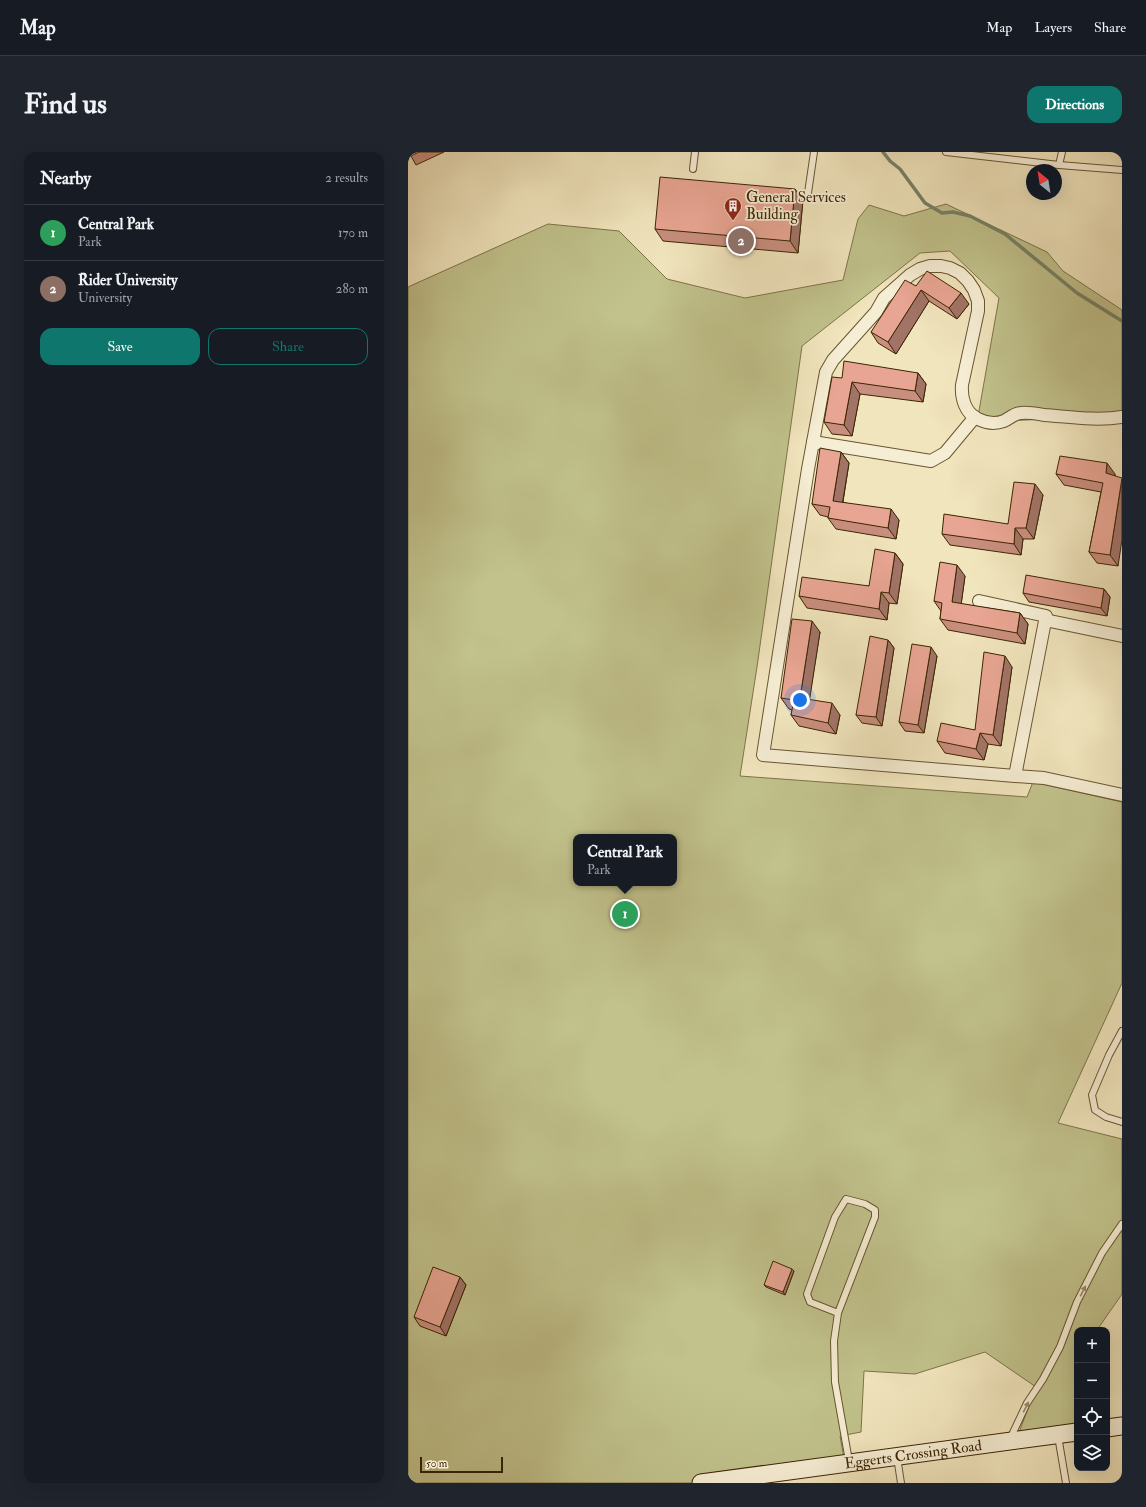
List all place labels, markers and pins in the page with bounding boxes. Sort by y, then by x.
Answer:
place label: General Services Building [746,188,846,224]
building icon: General Services Building [723,196,743,221]
pin: 2 [728,226,754,256]
pin: 1 [612,899,638,929]

